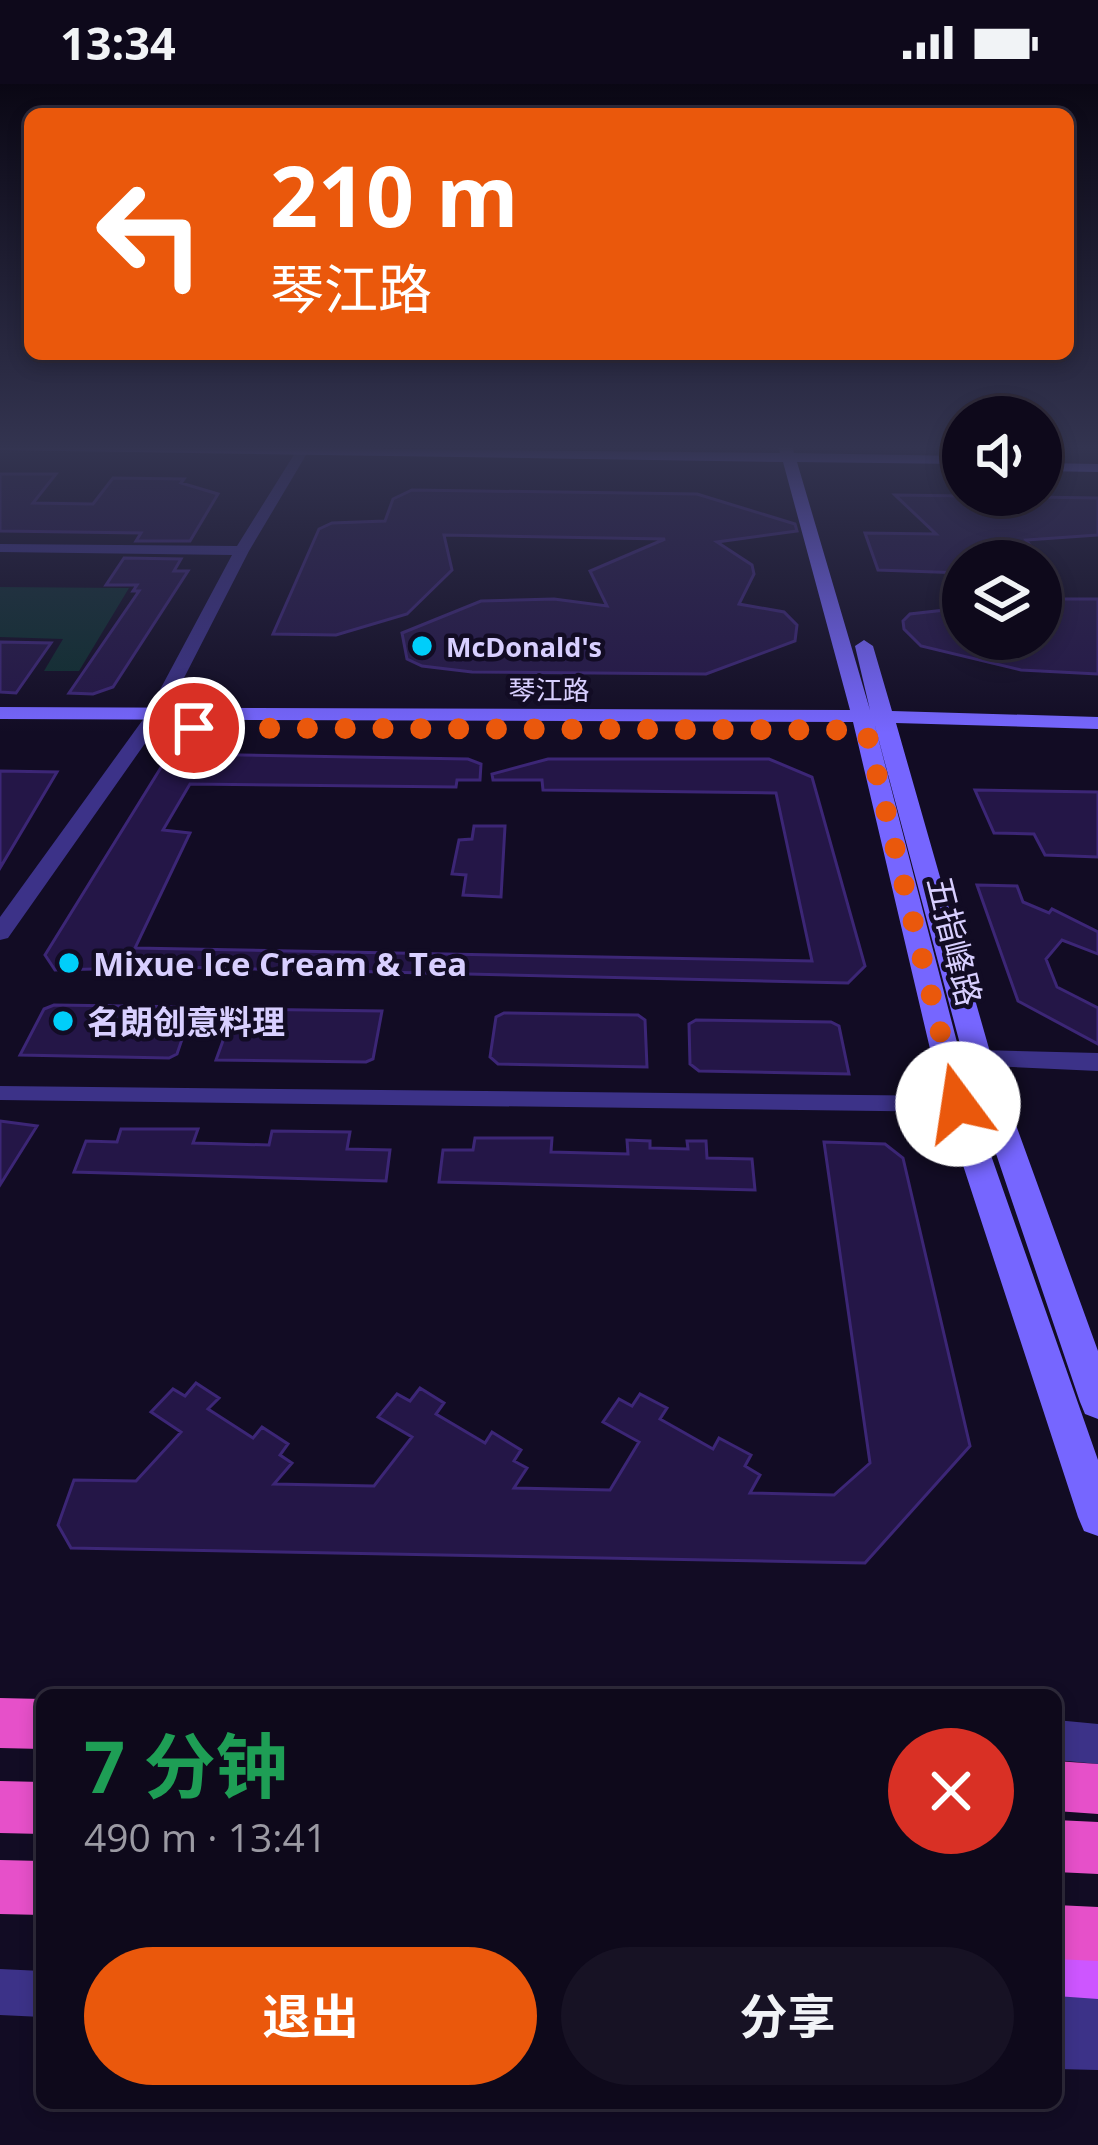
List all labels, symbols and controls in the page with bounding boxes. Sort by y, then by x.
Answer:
text: 13:34 [60,12,176,73]
text: 210 m [270,137,518,252]
icon: left [72,156,228,312]
text: 琴江路 [270,251,432,325]
map controls [942,396,1062,660]
button: sound [942,396,1062,516]
button: layers [942,540,1062,660]
place label: McDonald's [446,628,602,665]
marker: McDonald's [409,633,435,659]
street label: 琴江路 [509,671,590,708]
pin [143,677,245,779]
icon: arrive [161,695,227,761]
street label: 五指峰路 [917,872,993,1010]
place label: Mixue Ice Cream & Tea [93,941,467,986]
marker: Mixue Ice Cream & Tea [56,950,82,976]
place label: 名朗创意料理 [87,999,285,1044]
marker: 名朗创意料理 [50,1008,76,1034]
position arrow [895,1041,1021,1167]
text: 7 分钟 [84,1716,288,1814]
button: close [888,1728,1014,1854]
text: 490 m · 13:41 [84,1810,327,1863]
button: 退出 [84,1947,537,2085]
button: 分享 [561,1947,1014,2085]

